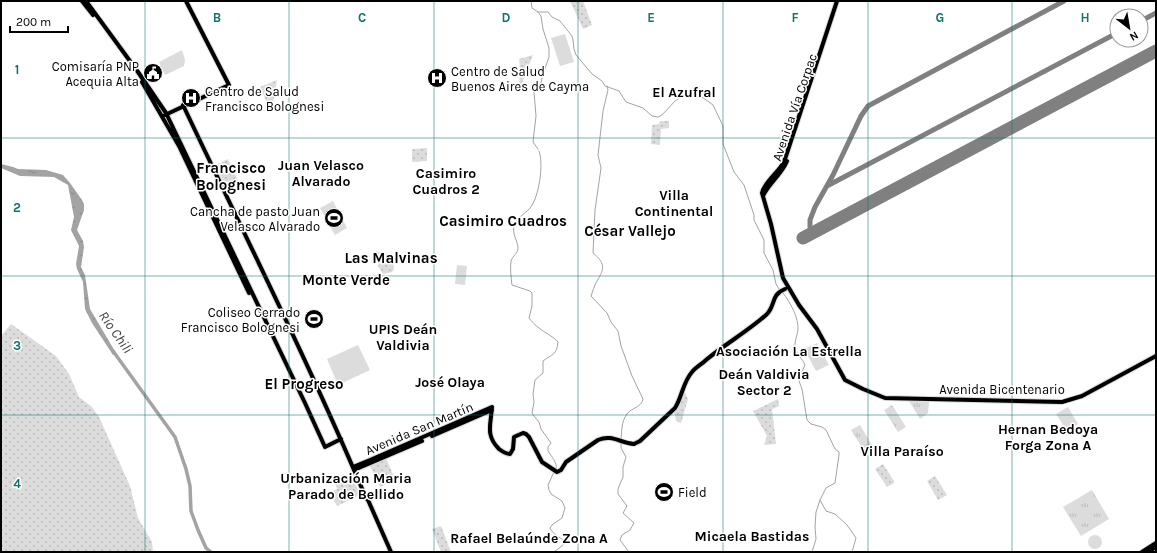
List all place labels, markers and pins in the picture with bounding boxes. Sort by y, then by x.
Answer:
place label: Comisaría PNP Acequia Alta [52,59,139,90]
public building icon: Comisaría PNP Acequia Alta [142,62,164,84]
place label: Centro de Salud Buenos Aires de Cayma [451,64,589,94]
hospital icon: Centro de Salud Buenos Aires de Cayma [426,67,448,89]
place label: Centro de Salud Francisco Bolognesi [205,84,324,114]
hospital icon: Centro de Salud Francisco Bolognesi [180,87,202,109]
place label: Cancha de pasto Juan Velasco Alvarado [190,204,320,234]
sports icon: Cancha de pasto Juan Velasco Alvarado [323,207,345,229]
place label: Coliseo Cerrado Francisco Bolognesi [181,305,300,335]
sports icon: Coliseo Cerrado Francisco Bolognesi [303,308,325,330]
sports icon: Field [653,481,675,503]
place label: Field [678,485,707,500]

